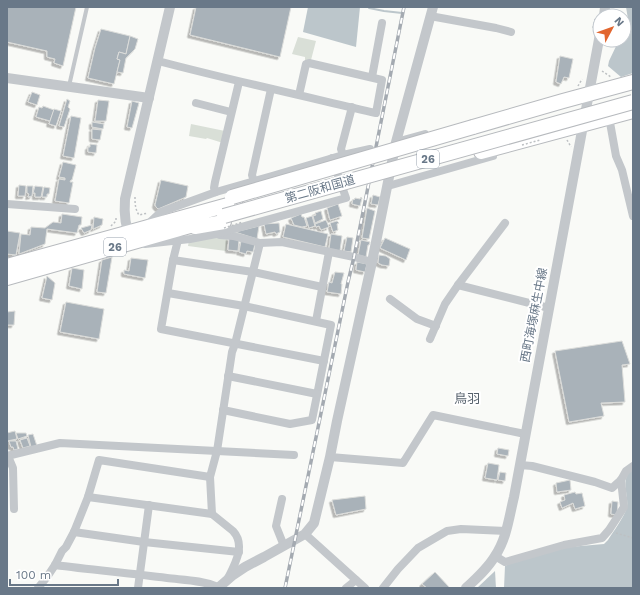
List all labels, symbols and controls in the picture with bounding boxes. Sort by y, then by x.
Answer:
north arrow [592,8,632,48]
text: N [612,14,627,29]
road number: 26 [417,150,439,168]
street label: 第二阪和国道 [283,172,357,206]
road number: 26 [104,238,126,256]
street label: 西町海塚麻生中線 [518,267,550,363]
district label: 鳥羽 [454,391,480,406]
scale bar [10,561,118,587]
text: 100 m [16,568,51,582]

